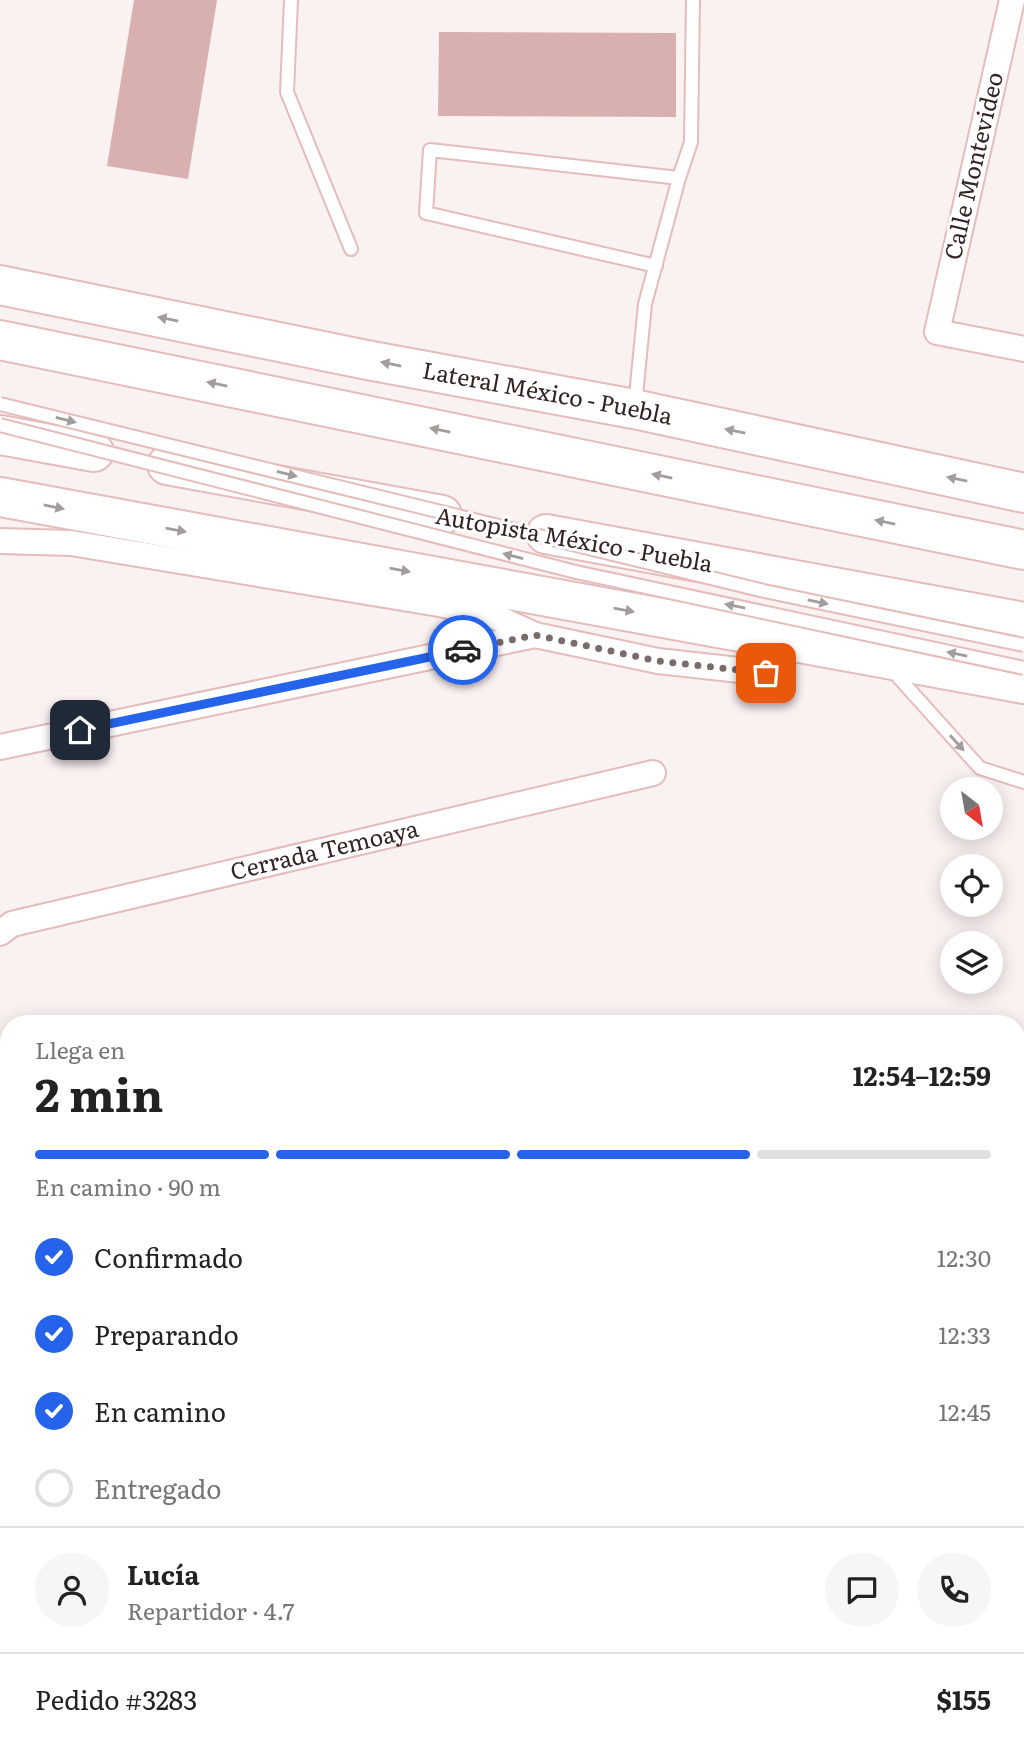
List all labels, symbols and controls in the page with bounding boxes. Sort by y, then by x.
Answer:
street label: Calle Montevideo [934,68,1010,263]
one-way arrow [157,314,179,325]
street label: Lateral México - Puebla [420,352,677,432]
one-way arrow [380,358,402,369]
one-way arrow [206,379,228,390]
one-way arrow [55,415,77,426]
one-way arrow [429,424,451,435]
one-way arrow [724,425,746,436]
one-way arrow [276,469,298,480]
one-way arrow [651,470,673,481]
one-way arrow [946,473,968,484]
street label: Autopista México - Puebla [433,497,716,579]
one-way arrow [43,502,65,513]
one-way arrow [874,516,896,527]
one-way arrow [165,525,187,536]
one-way arrow [502,550,524,561]
one-way arrow [389,565,411,576]
one-way arrow [807,597,829,608]
one-way arrow [724,601,746,612]
one-way arrow [613,605,635,616]
courier [428,615,498,685]
icon: car [444,631,482,669]
pin [736,643,796,703]
one-way arrow [946,648,968,659]
icon: bag [747,654,785,692]
pin [50,700,110,760]
icon: home [61,711,99,749]
one-way arrow [949,735,965,752]
north arrow [940,777,1003,840]
map controls [940,777,1003,994]
street label: Cerrada Temoaya [227,810,422,887]
button: locate [940,854,1003,917]
button: layers [940,931,1003,994]
text: Llega en [35,1032,125,1066]
text: 12:54–12:59 [853,1055,991,1094]
text: 2 min [35,1058,164,1126]
text: En camino · 90 m [35,1169,221,1203]
text: Confirmado [94,1237,243,1276]
icon: check [35,1238,73,1276]
text: 12:30 [937,1240,991,1274]
text: Preparando [94,1314,239,1353]
icon: check [35,1315,73,1353]
text: 12:33 [938,1317,991,1351]
text: En camino [94,1391,226,1430]
icon: check [35,1392,73,1430]
text: 12:45 [938,1394,991,1428]
text: Entregado [94,1468,221,1507]
button: person [35,1553,109,1627]
button: chat [825,1553,899,1627]
button: phone [917,1553,991,1627]
text: Lucía [127,1554,200,1593]
text: Repartidor · 4.7 [127,1593,294,1627]
text: Pedido #3283 [35,1679,197,1718]
text: $155 [936,1679,991,1718]

